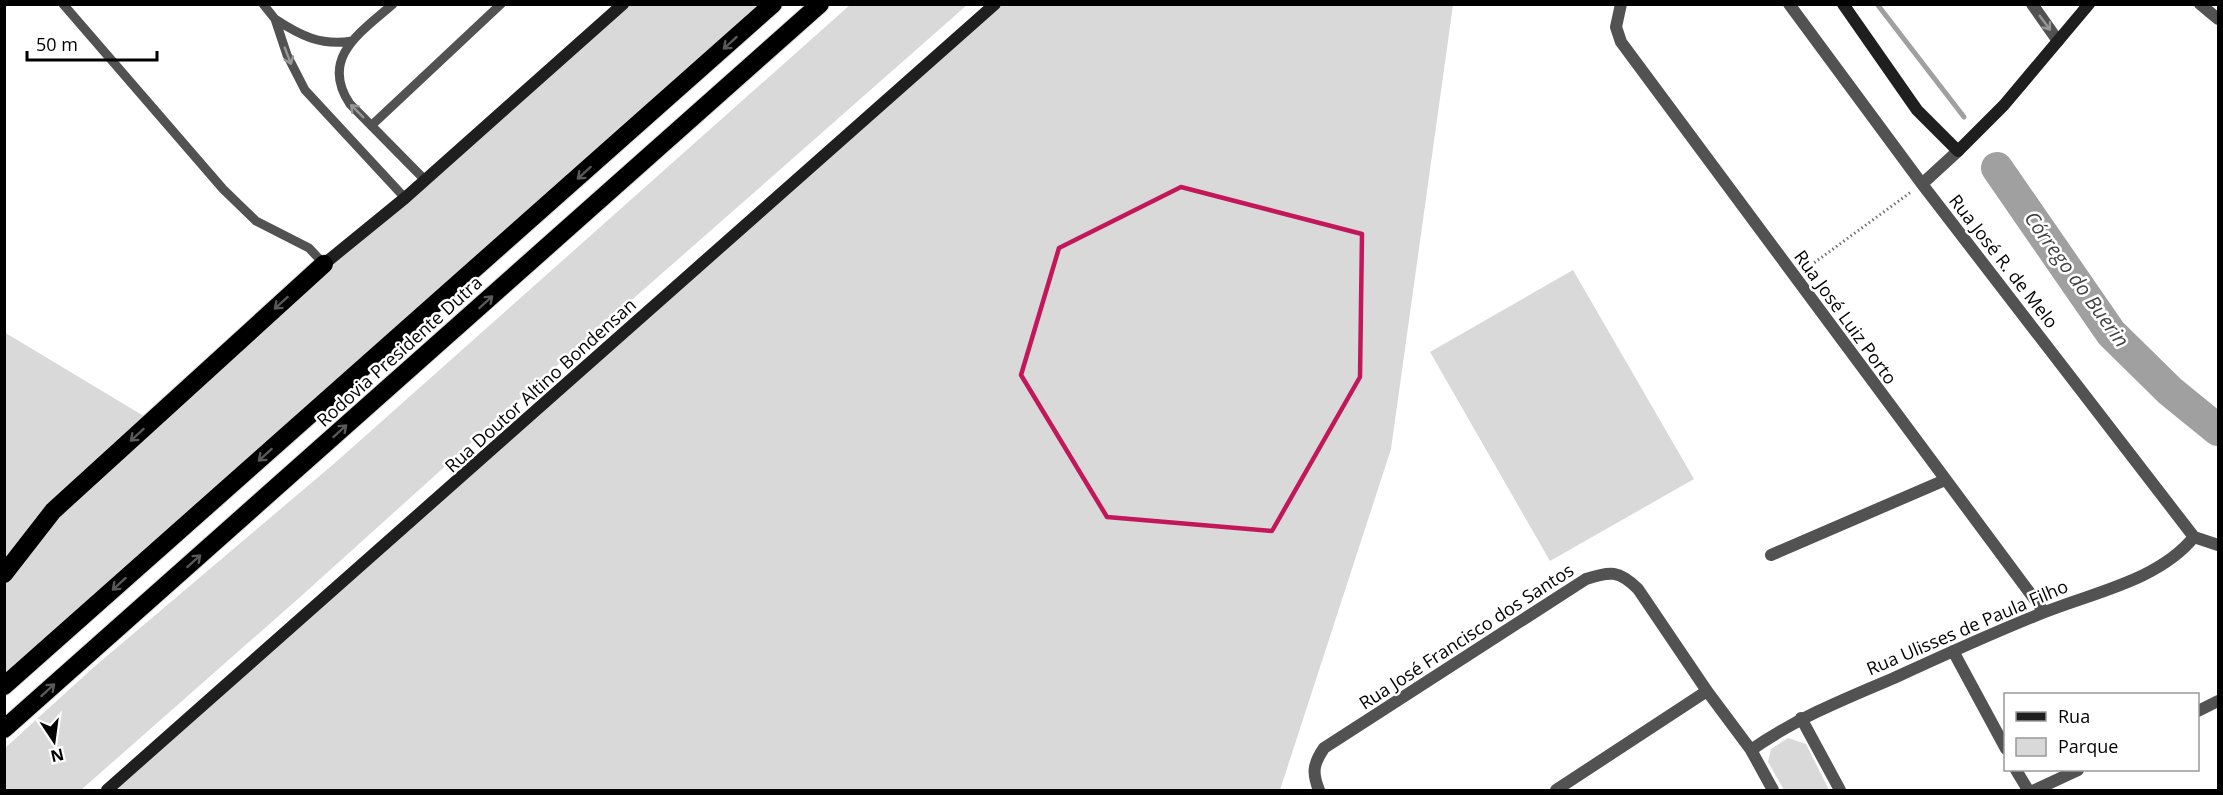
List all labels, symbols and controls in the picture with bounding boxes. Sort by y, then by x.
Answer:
one-way arrow [2039,14,2051,30]
scale bar [27,24,158,62]
text: 50 m [36,32,78,56]
one-way arrow [722,36,737,50]
one-way arrow [283,46,294,65]
one-way arrow [350,103,365,118]
one-way arrow [576,166,592,179]
street label: Rua José R. de Melo [1944,189,2064,333]
water label: Córrego do Buerin [2019,206,2135,352]
street label: Rua José Luiz Porto [1789,245,1903,389]
street label: Rodovia Presidente Dutra [311,270,487,432]
street label: Rua Doutor Altino Bondensan [439,293,641,477]
one-way arrow [478,295,493,309]
one-way arrow [273,296,288,310]
one-way arrow [332,424,347,438]
one-way arrow [129,427,144,442]
one-way arrow [258,448,273,462]
one-way arrow [186,554,201,568]
street label: Rua José Francisco dos Santos [1354,558,1578,714]
street label: Rua Ulisses de Paula Filho [1863,574,2071,680]
one-way arrow [112,577,127,591]
one-way arrow [40,683,55,697]
legend [2004,693,2199,771]
text: Rua [2058,704,2090,728]
north arrow [24,711,84,771]
text: Parque [2058,734,2118,758]
text: N [49,743,66,768]

